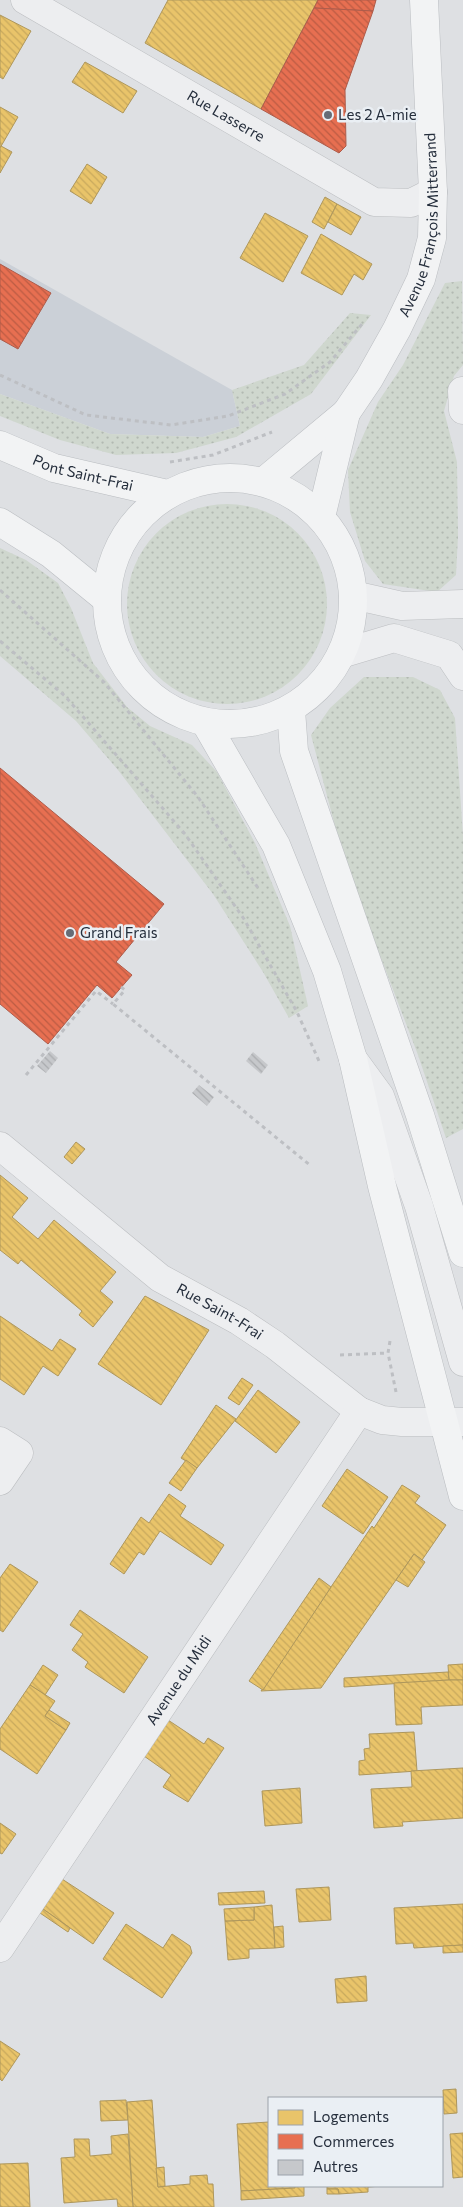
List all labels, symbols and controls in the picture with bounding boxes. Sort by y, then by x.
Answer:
street label: Rue Lasserre [184,86,268,145]
place label: Les 2 A-mie [338,105,417,123]
marker: Les 2 A-mie [322,109,334,121]
street label: Avenue François Mitterrand [394,132,441,320]
street label: Pont Saint-Frai [30,450,135,494]
place label: Grand Frais [80,923,158,941]
marker: Grand Frais [64,927,76,939]
street label: Rue Saint-Frai [174,1279,267,1343]
street label: Avenue du Midi [142,1632,214,1728]
legend [268,2097,443,2187]
text: Logements [313,2107,389,2125]
text: Commerces [313,2132,394,2150]
text: Autres [313,2157,358,2175]

